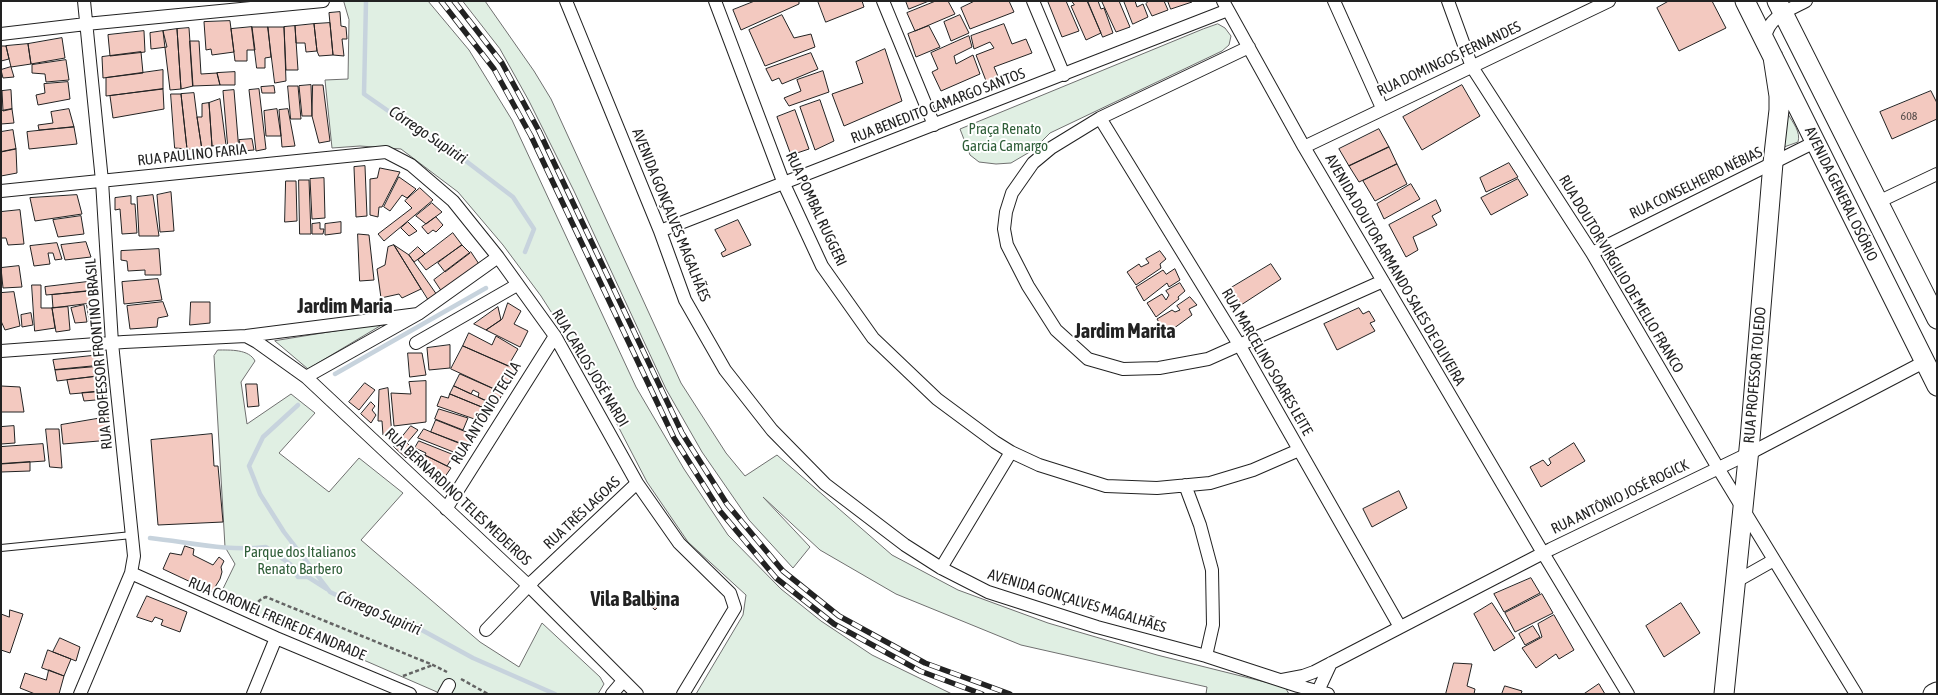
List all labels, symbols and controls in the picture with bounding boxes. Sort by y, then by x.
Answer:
street label: RUA DOMINGOS FERNANDES [1374,18,1524,100]
street label: RUA BENEDITO CAMARGO SANTOS [848,64,1028,148]
water label: Córrego Supiriri [385,102,471,168]
house number: 608 [1901,109,1917,123]
park label: Praça Renato Garcia Camargo [962,120,1048,155]
street label: AVENIDA GENERAL OSÓRIO [1801,124,1881,264]
street label: AVENIDA GONÇALVES MAGALHÃES [628,126,714,304]
street label: RUA PAULINO FARIA [136,140,248,170]
street label: RUA CONSELHEIRO NÉBIAS [1627,143,1765,223]
street label: RUA POMBAL RUGGERI [782,149,850,269]
street label: AVENIDA DOUTOR ARMANDO SALES DE OLIVEIRA [1321,151,1469,389]
street label: RUA DOUTOR VIRGILIO DE MELLO FRANCO [1555,172,1687,376]
street label: RUA PROFESSOR FRONTINO BRASIL [82,258,116,450]
street label: RUA MARCELINO SOARES LEITE [1218,285,1316,439]
district label: Jardim Maria [297,295,393,319]
street label: RUA CARLOS JOSÉ NARDI [548,306,632,430]
street label: RUA PROFESSOR TOLEDO [1740,306,1770,444]
district label: Jardim Marita [1074,320,1176,344]
street label: RUA ANTÔNIO TECILA [447,359,525,467]
street label: RUA BERNARDINO TELES MEDEIROS [381,424,535,570]
street label: RUA ANTÔNIO JOSÉ ROGICK [1548,456,1692,538]
street label: RUA TRÊS LAGOAS [540,473,624,553]
park label: Parque dos Italianos Renato Barbero [244,543,356,578]
street label: AVENIDA GONÇALVES MAGALHÃES [986,565,1168,637]
street label: RUA CORONEL FREIRE DE ANDRADE [186,573,368,665]
water label: Córrego Supiriri [334,587,424,639]
district label: Vila Balbina [591,588,679,612]

